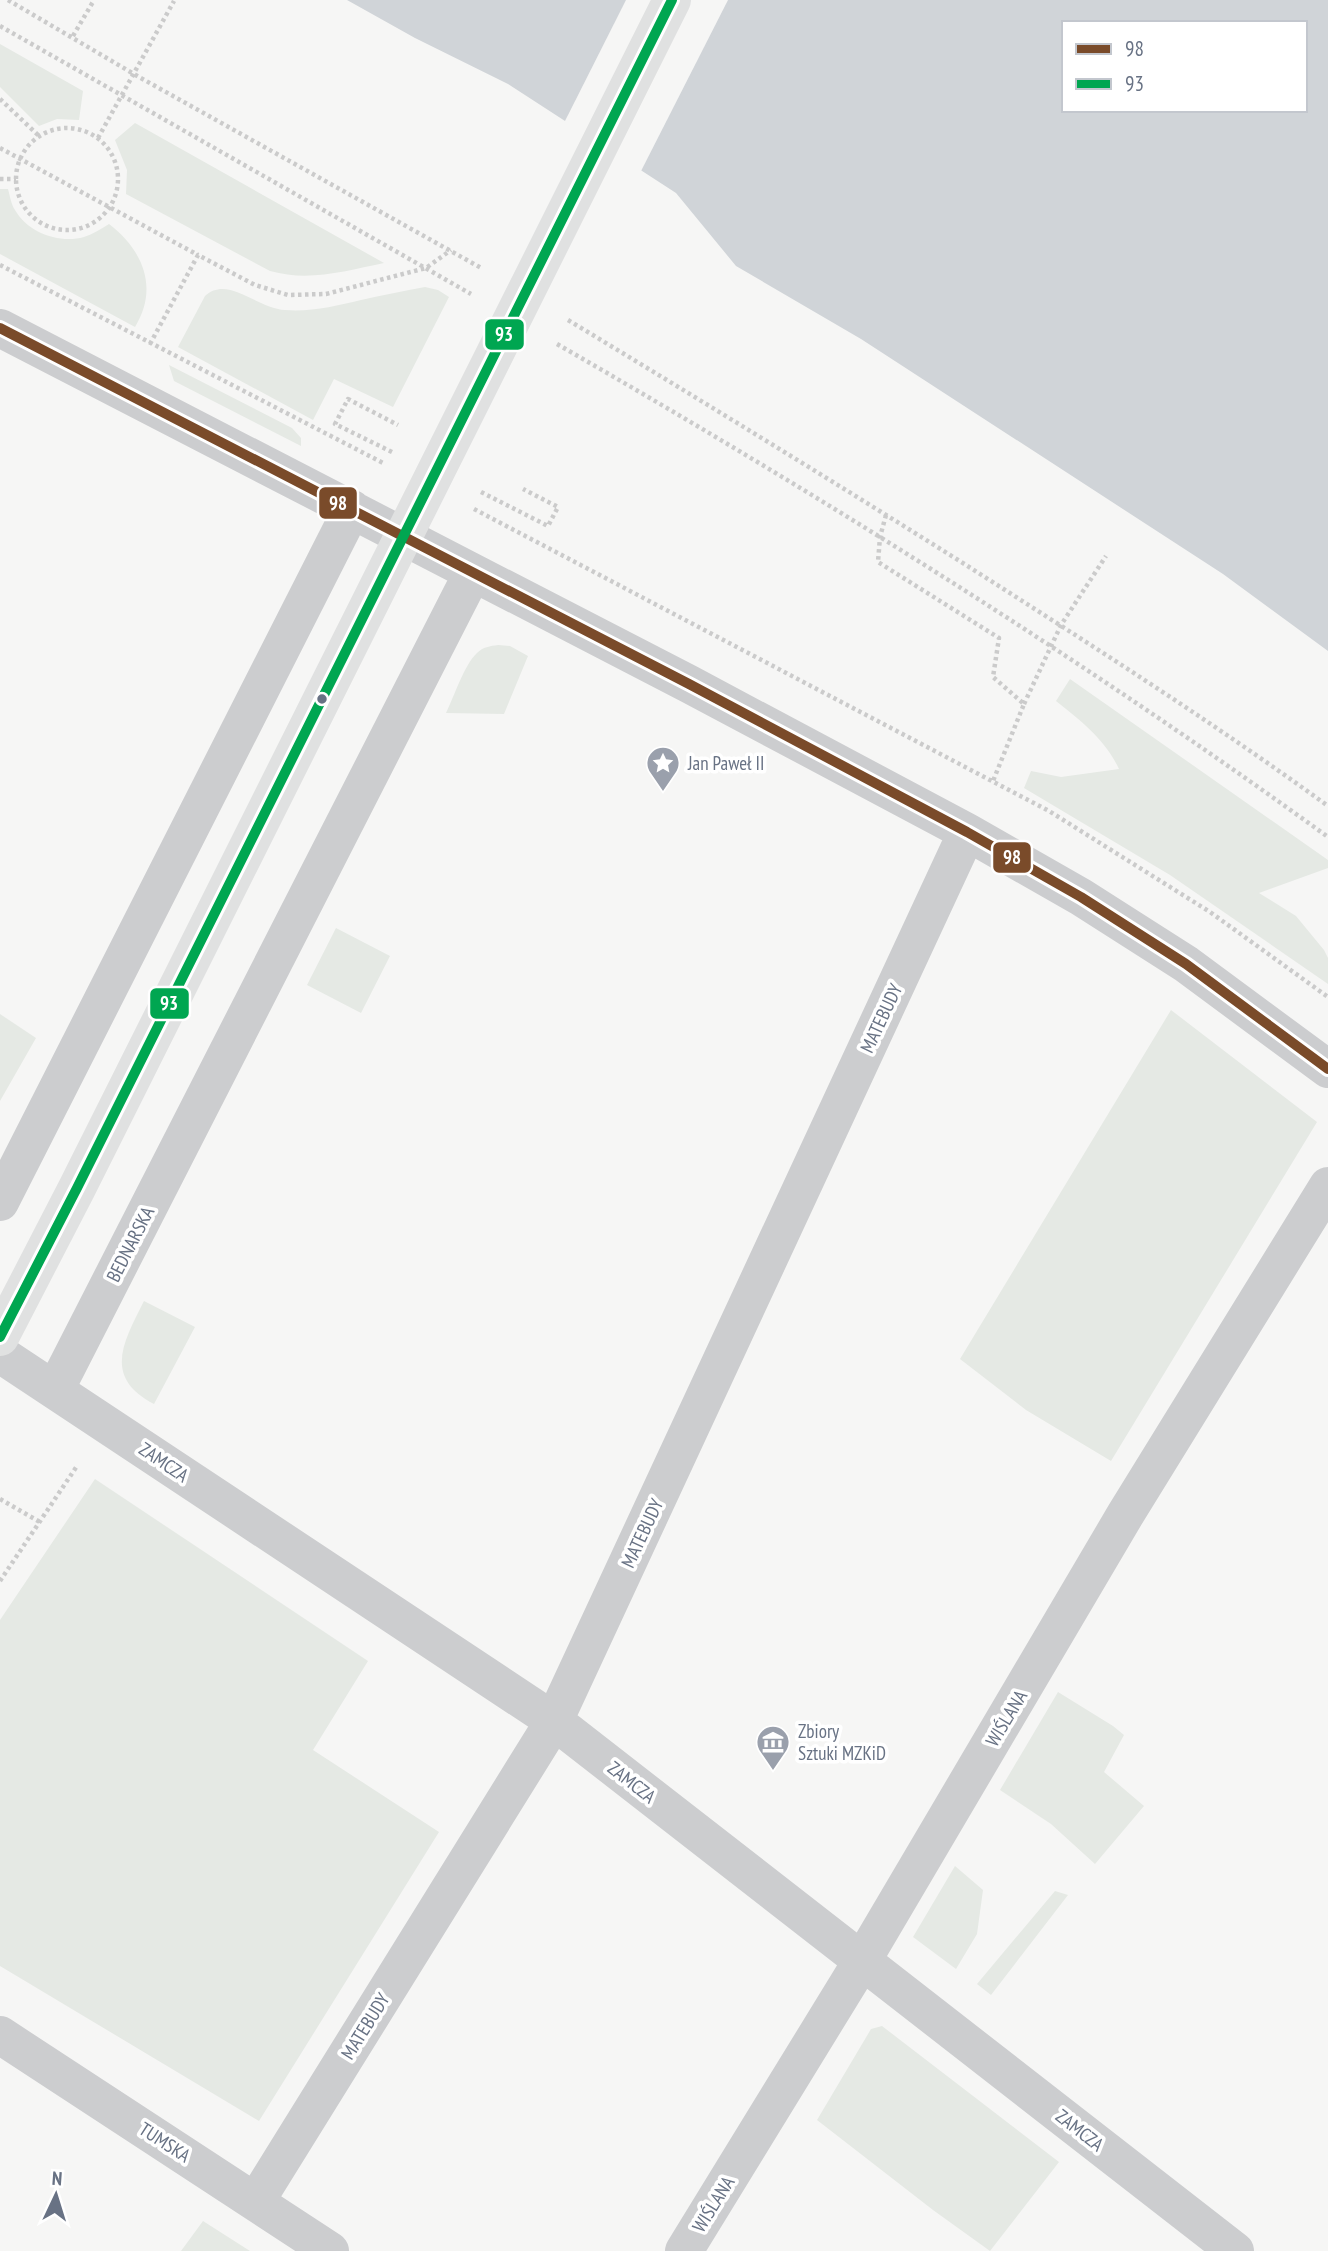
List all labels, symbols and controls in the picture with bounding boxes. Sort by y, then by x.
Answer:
legend [1062,21,1307,112]
text: 98 [1125,35,1144,62]
text: 93 [1125,70,1144,97]
line badge: 93 [484,318,525,351]
text: 93 [495,322,513,346]
line badge: 98 [318,486,358,520]
text: 98 [329,491,347,515]
unlabelled marker [315,692,329,706]
place icon: Jan Paweł II [644,744,682,793]
place label: Jan Paweł II [687,751,764,775]
line badge: 98 [992,841,1032,874]
text: 98 [1003,845,1021,869]
street label: MATEBUDY [855,979,908,1056]
line badge: 93 [149,987,190,1020]
text: 93 [160,991,178,1015]
street label: BEDNARSKA [101,1202,159,1286]
street label: ZAMCZA [135,1437,193,1487]
street label: MATEBUDY [616,1494,669,1571]
street label: WIŚLANA [980,1685,1032,1751]
place label: Zbiory Sztuki MZKiD [798,1719,886,1765]
museum icon: Zbiory Sztuki MZKiD [754,1723,792,1772]
street label: ZAMCZA [603,1756,661,1808]
street label: MATEBUDY [335,1988,395,2064]
street label: ZAMCZA [1051,2104,1109,2156]
street label: TUMSKA [135,2117,195,2167]
north arrow [21,2160,91,2230]
text: N [51,2166,63,2190]
street label: WIŚLANA [687,2172,739,2236]

